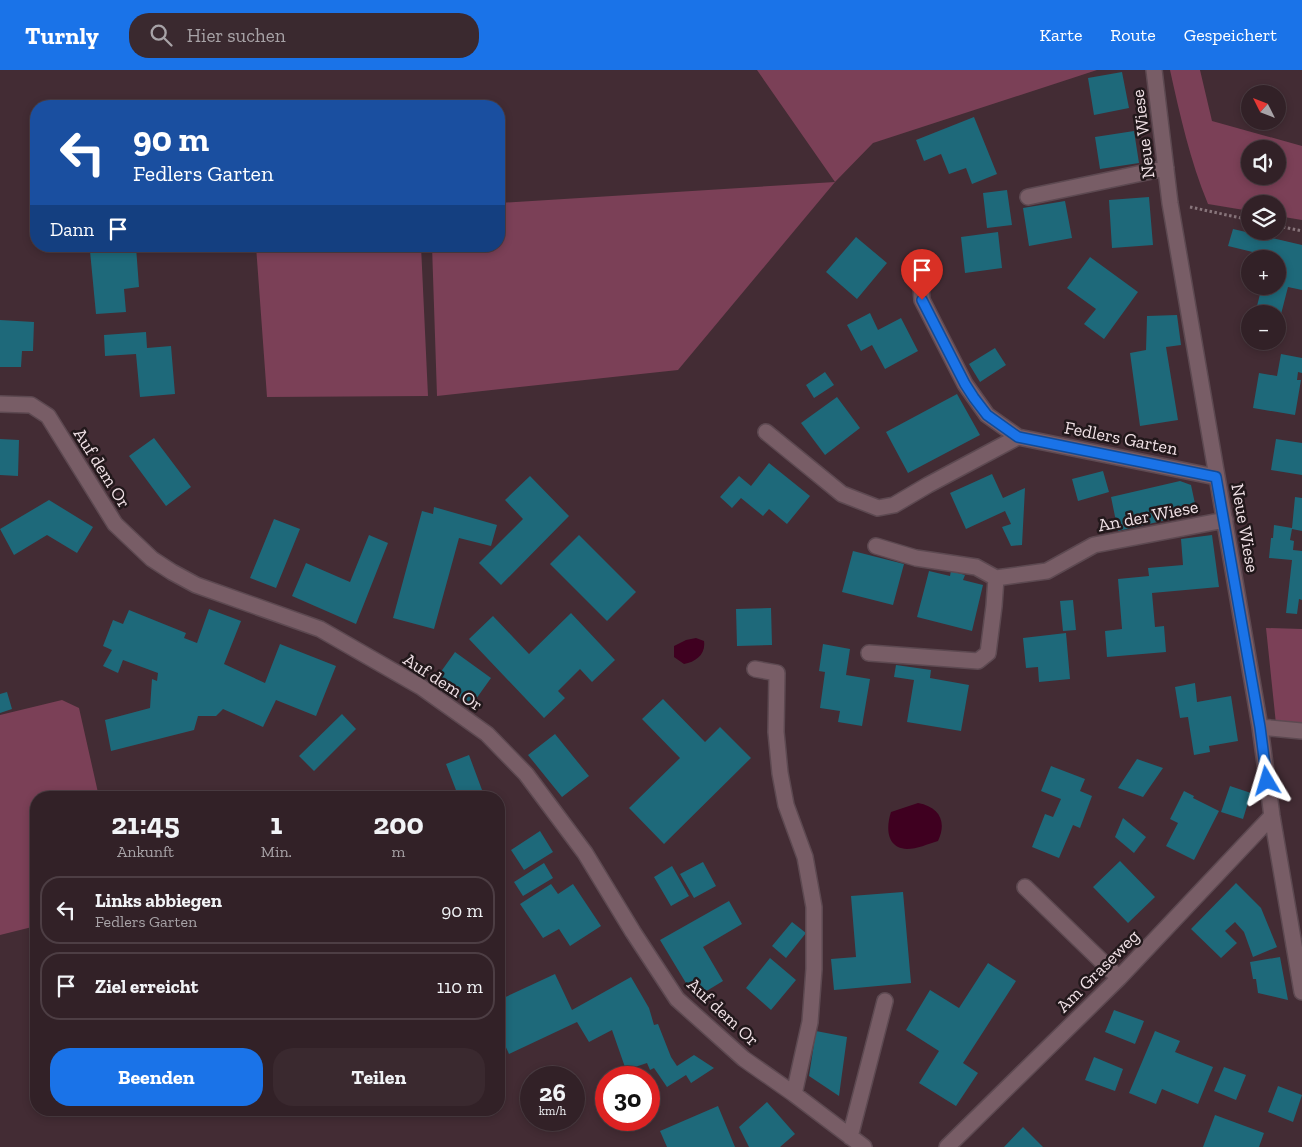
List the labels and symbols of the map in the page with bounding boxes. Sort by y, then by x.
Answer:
north arrow [1241,85,1286,130]
street label: Neue Wiese [1127,88,1159,180]
pin [901,249,943,300]
street label: Fedlers Garten [1062,416,1180,460]
street label: Auf dem Or [69,424,135,512]
street label: Neue Wiese [1226,482,1264,574]
street label: An der Wiese [1096,496,1200,536]
street label: Auf dem Or [399,648,487,716]
position arrow [1240,754,1292,806]
street label: Am Graseweg [1052,925,1144,1017]
street label: Auf dem Or [683,973,763,1051]
speed limit sign: 30 [595,1066,660,1131]

